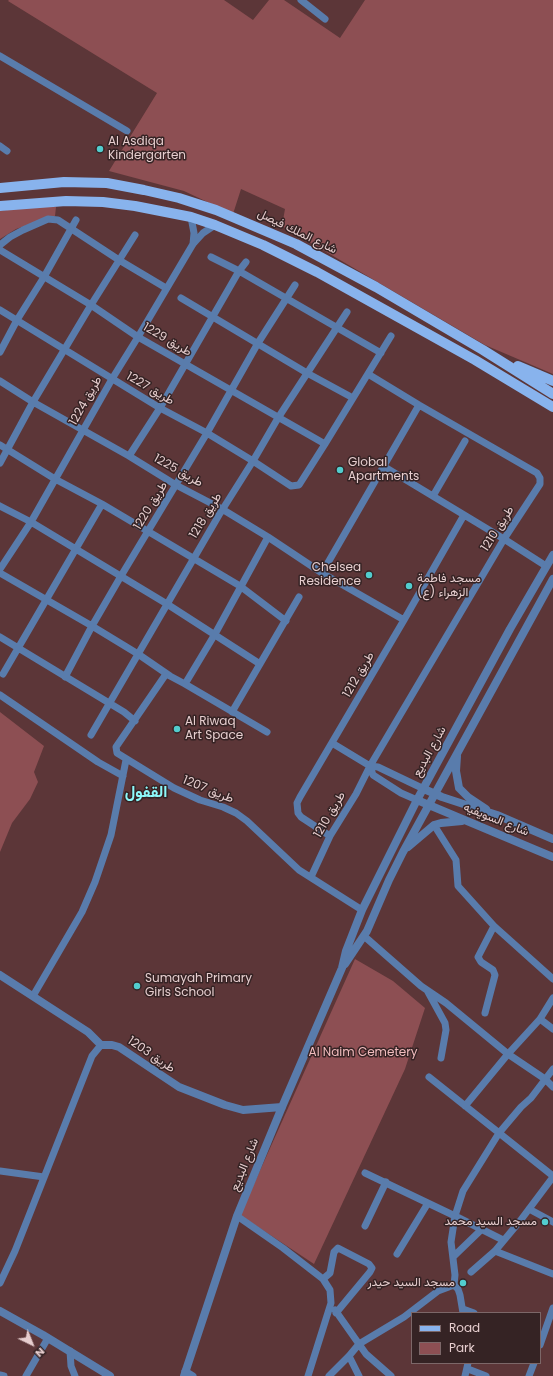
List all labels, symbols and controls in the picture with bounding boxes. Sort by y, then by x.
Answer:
place label: Al Asdiqa Kindergarten [108,135,186,163]
marker: Al Asdiqa Kindergarten [95,144,105,154]
street label: شارع الملك فيصل [255,207,339,257]
street label: طريق 1229 [140,320,194,360]
street label: طريق 1227 [124,370,176,408]
street label: طريق 1224 [67,374,105,428]
street label: طريق 1225 [151,452,205,490]
place label: Global Apartments [348,456,419,484]
marker: Global Apartments [335,465,345,475]
street label: طريق 1220 [131,479,171,533]
street label: طريق 1218 [187,491,225,541]
street label: طريق 1210 [478,504,518,554]
place label: Chelsea Residence [299,561,361,589]
marker: Chelsea Residence [364,570,374,580]
place label: مسجد فاطمة الزهراء (ع) [417,572,481,600]
marker: مسجد فاطمة الزهراء (ع) [404,581,414,591]
street label: طريق 1212 [340,650,378,700]
place label: Al Riwaq Art Space [185,715,243,743]
marker: Al Riwaq Art Space [172,724,182,734]
street label: شارع البديع [410,724,450,780]
street label: طريق 1207 [181,773,235,807]
district label: القفول [125,783,167,803]
street label: طريق 1210 [311,789,349,841]
street label: شارع السويفيه [461,800,531,840]
place label: Sumayah Primary Girls School [145,972,252,1000]
marker: Sumayah Primary Girls School [132,981,142,991]
street label: طريق 1203 [125,1034,177,1076]
park label: Al Naim Cemetery [309,1046,417,1060]
street label: شارع البديع [228,1136,262,1194]
place label: مسجد السيد محمد [445,1215,537,1229]
marker: مسجد السيد محمد [540,1217,550,1227]
place label: مسجد السيد حيدر [368,1276,455,1290]
marker: مسجد السيد حيدر [458,1278,468,1288]
legend [411,1312,541,1364]
text: Road [449,1319,480,1336]
north arrow [12,1324,52,1364]
text: Park [449,1339,475,1356]
text: N [32,1344,49,1361]

